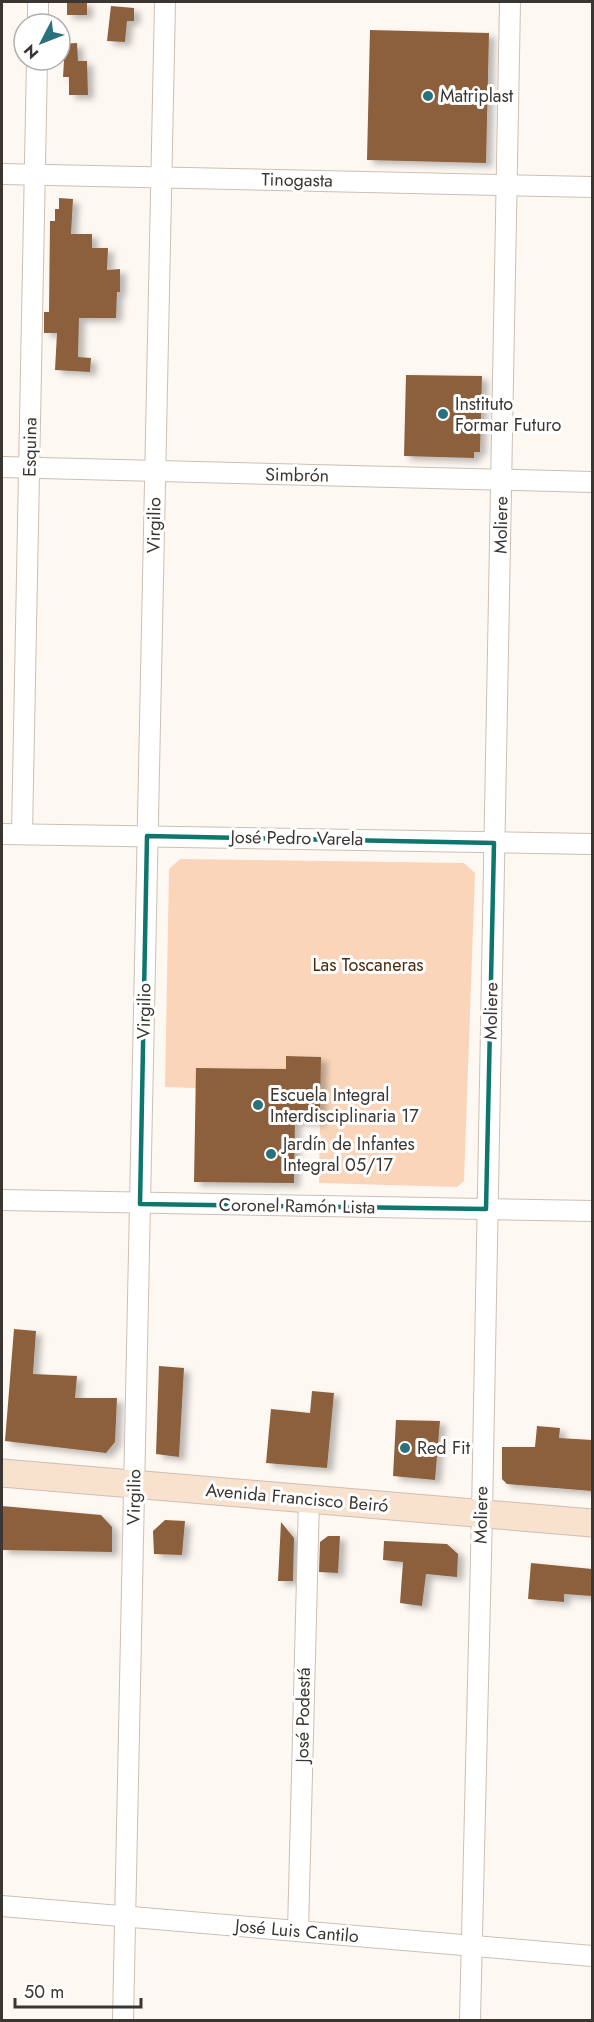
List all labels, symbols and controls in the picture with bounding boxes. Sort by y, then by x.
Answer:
north arrow [12,12,72,72]
text: N [18,39,44,64]
place label: Matriplast [440,83,514,109]
marker: Matriplast [421,89,435,103]
street label: Tinogasta [261,166,333,194]
place label: Instituto Formar Futuro [455,391,561,438]
marker: Instituto Formar Futuro [436,407,450,421]
street label: Esquina [16,417,44,477]
street label: Simbrón [265,461,329,489]
street label: Moliere [487,496,515,554]
street label: Virgilio [141,497,167,553]
street label: José Pedro Varela [228,824,364,852]
park label: Las Toscaneras [312,952,424,978]
street label: Moliere [477,982,505,1040]
street label: Virgilio [131,983,157,1039]
place label: Escuela Integral Interdisciplinaria 17 [270,1082,419,1129]
marker: Escuela Integral Interdisciplinaria 17 [251,1098,265,1112]
place label: Jardín de Infantes Integral 05/17 [281,1131,415,1178]
marker: Jardín de Infantes Integral 05/17 [264,1147,278,1161]
street label: Coronel Ramón Lista [218,1192,376,1220]
place label: Red Fit [417,1435,471,1461]
marker: Red Fit [398,1441,412,1455]
street label: Virgilio [121,1469,147,1525]
street label: Avenida Francisco Beiró [205,1477,390,1519]
street label: Moliere [467,1486,495,1544]
street label: José Podestá [289,1667,317,1765]
street label: José Luis Cantilo [232,1912,360,1949]
scale bar [15,1971,141,2009]
text: 50 m [24,1979,64,2005]

